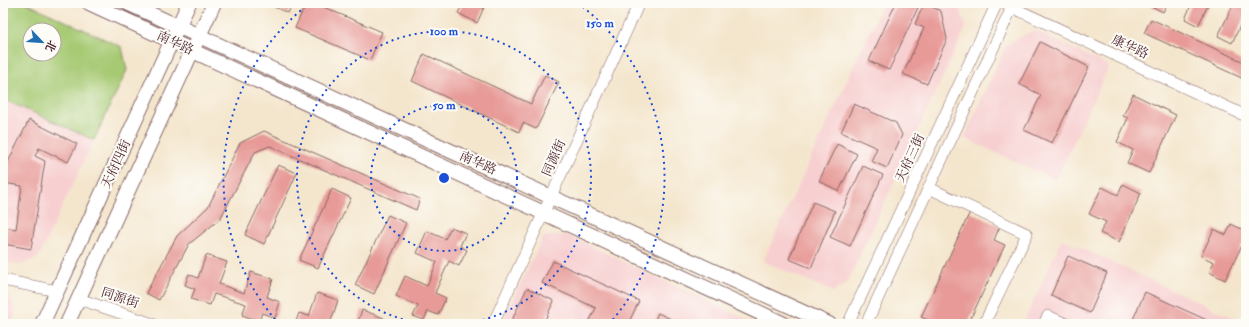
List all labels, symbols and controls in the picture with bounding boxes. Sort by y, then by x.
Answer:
text: 150 m [586,16,614,31]
north arrow [22,22,62,62]
text: 100 m [430,24,459,39]
street label: 南华路 [154,28,196,58]
street label: 康华路 [1109,32,1151,62]
text: 北 [42,38,59,54]
text: 50 m [432,98,456,113]
street label: 天府三街 [892,131,928,185]
street label: 天府四街 [98,137,134,191]
street label: 同源街 [539,137,569,179]
street label: 南华路 [457,148,499,178]
centre of rings [437,171,451,185]
street label: 同源街 [99,284,141,312]

